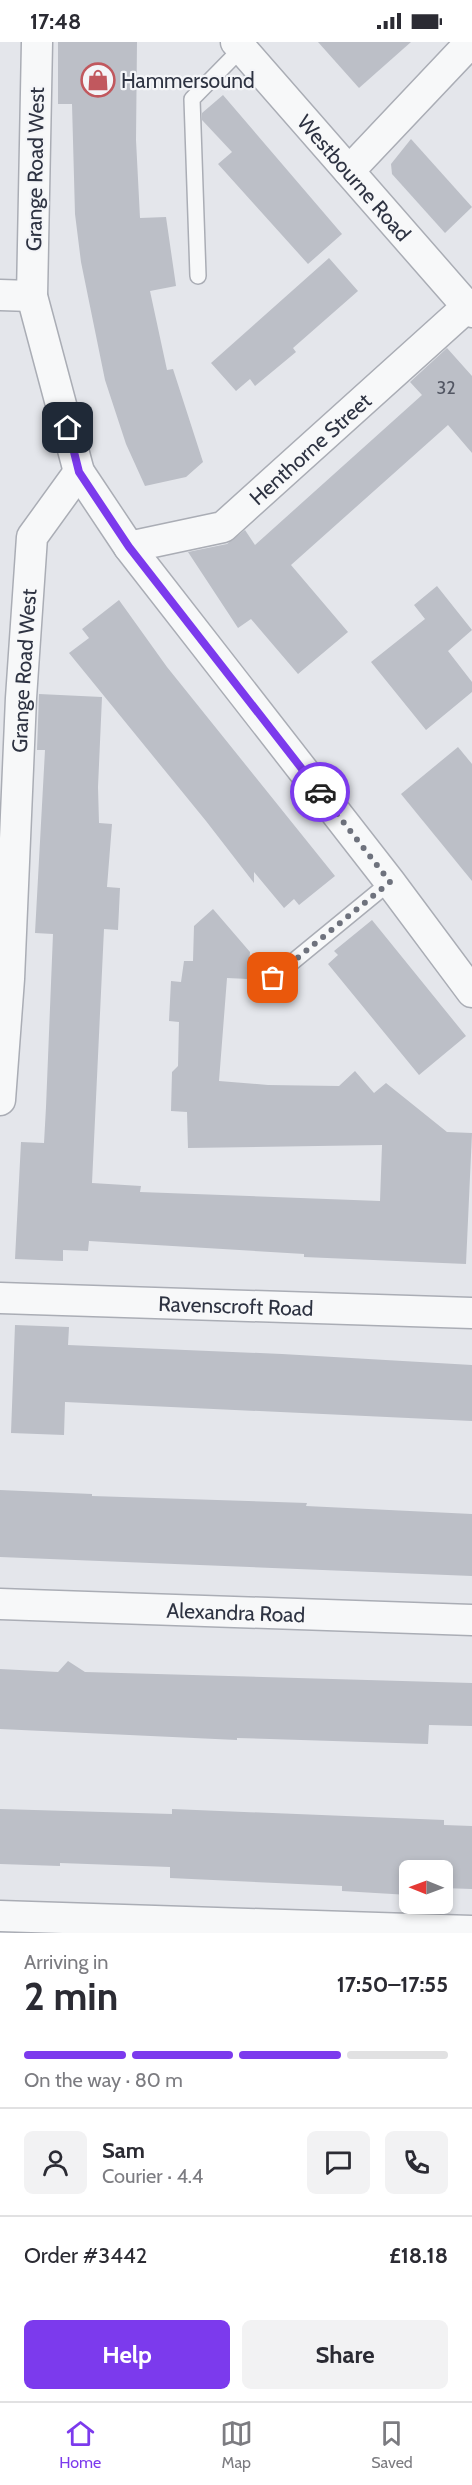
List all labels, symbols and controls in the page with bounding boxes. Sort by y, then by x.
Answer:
text: 17:48 [30,8,81,35]
shop icon: Hammersound [80,62,116,98]
place label: Hammersound [121,68,255,93]
street label: Grange Road West [21,87,49,251]
street label: Westbourne Road [293,109,416,246]
house number: 32 [436,377,456,399]
street label: Henthorne Street [244,388,376,510]
pin [42,402,93,453]
icon: home [51,411,84,444]
street label: Grange Road West [6,588,41,753]
courier [290,762,350,822]
icon: car [304,776,337,809]
pin [247,952,298,1003]
icon: bag [256,961,289,994]
street label: Ravenscroft Road [158,1291,314,1320]
street label: Alexandra Road [166,1597,306,1627]
north arrow [399,1860,453,1914]
map controls [399,1860,453,1914]
text: Arriving in [24,1950,108,1974]
text: 17:50–17:55 [337,1971,448,1998]
text: 2 min [24,1972,118,2020]
text: On the way · 80 m [24,2068,183,2092]
button: person [24,2131,87,2194]
button: chat [307,2131,370,2194]
button: phone [385,2131,448,2194]
text: Sam [102,2137,145,2164]
text: Courier · 4.4 [102,2164,203,2188]
text: Order #3442 [24,2242,147,2269]
text: £18.18 [389,2242,448,2269]
button: Help [24,2320,230,2389]
button: Share [242,2320,448,2389]
tab: Home [59,2417,101,2472]
tab: Map [220,2417,253,2472]
tab: Saved [371,2417,413,2472]

